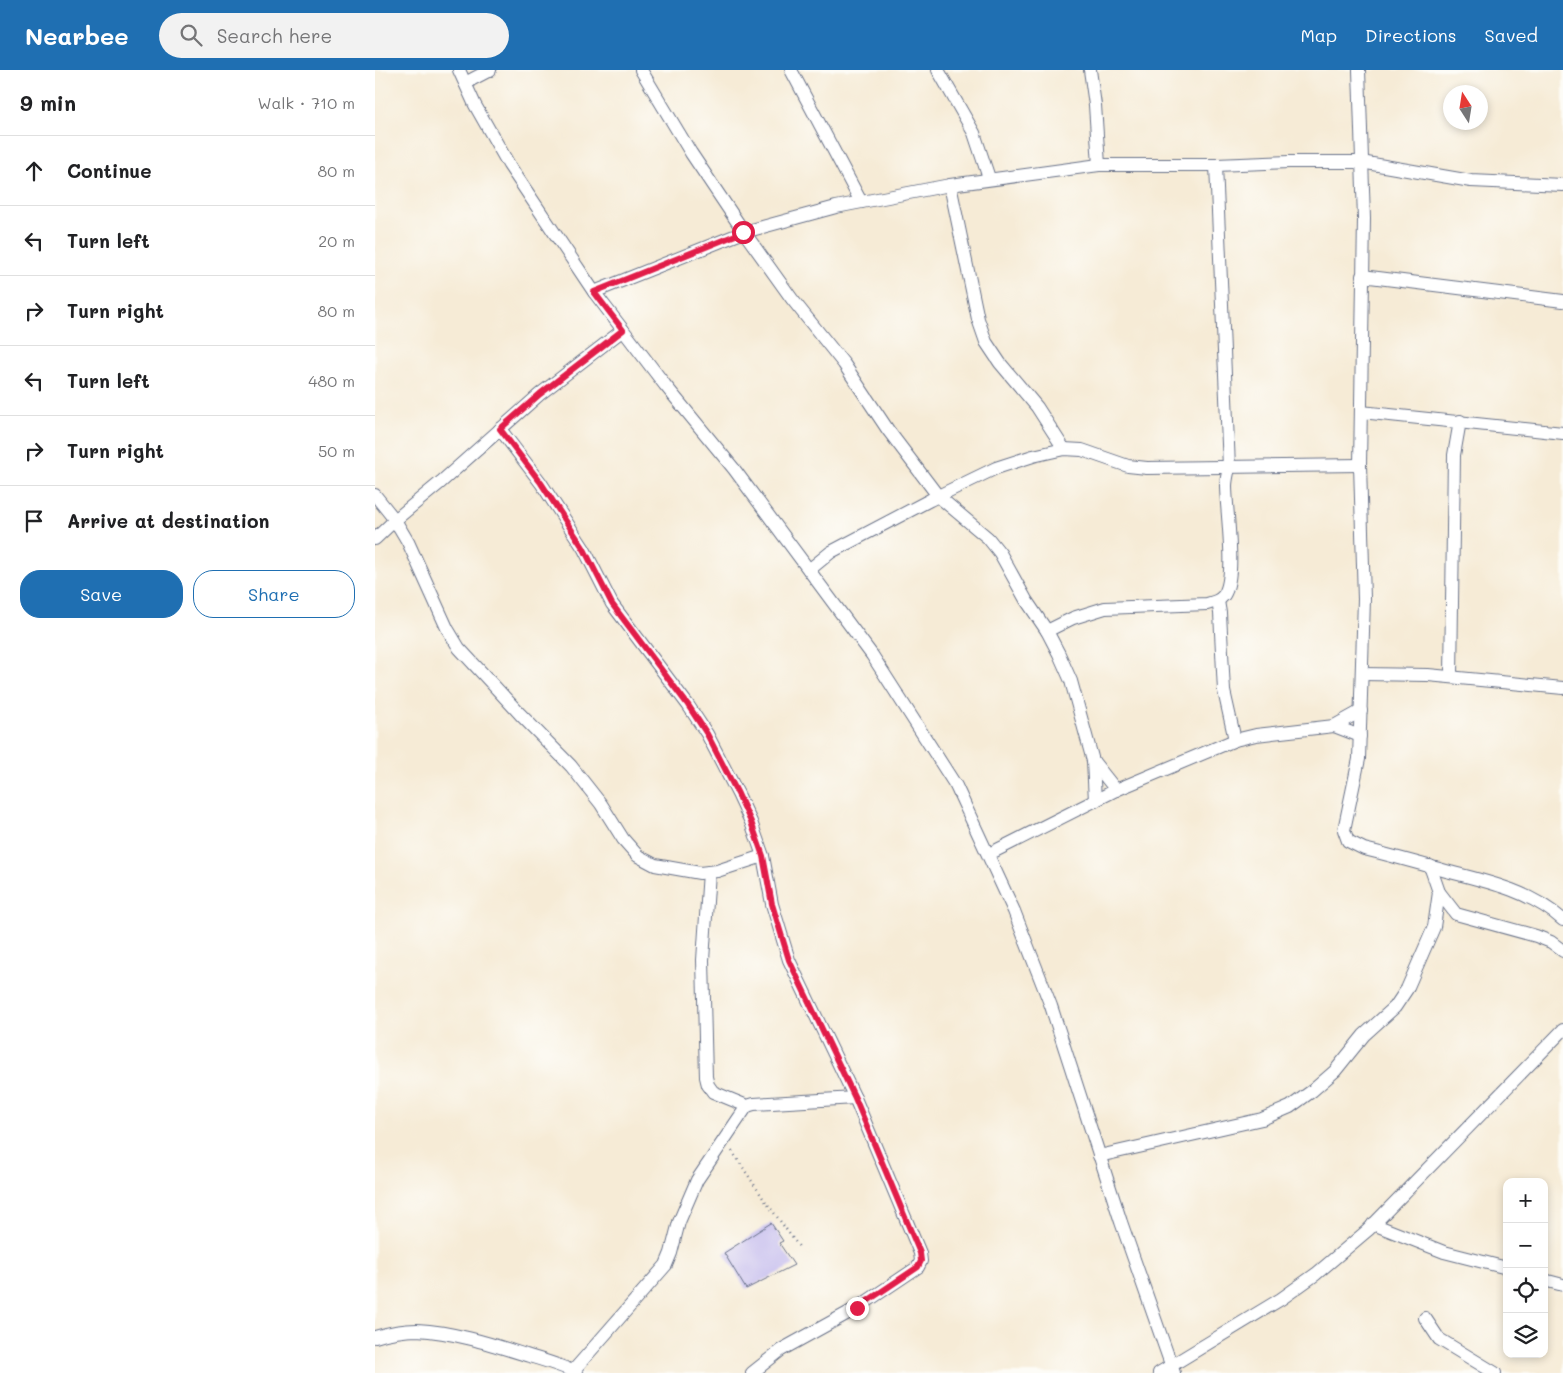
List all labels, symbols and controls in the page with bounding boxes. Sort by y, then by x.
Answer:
search box [159,13,509,58]
text: Nearbee [25,20,129,51]
icon: search [177,21,205,49]
text: Search here [217,23,332,48]
text: Map [1300,23,1337,47]
text: Directions [1365,23,1457,47]
text: Saved [1485,23,1538,47]
north arrow [1443,85,1488,130]
text: 9 min [20,89,76,116]
text: Walk · 710 m [257,92,355,113]
icon: ahead [20,157,48,185]
text: Continue [67,158,152,183]
text: 80 m [318,160,355,181]
route start [732,221,755,244]
icon: left [20,227,48,255]
text: Turn left [67,228,150,253]
text: 20 m [318,230,355,251]
icon: right [20,297,48,325]
text: Turn right [67,298,164,323]
text: 80 m [318,300,355,321]
icon: left [20,367,48,395]
text: Turn left [67,368,150,393]
text: 480 m [308,370,355,391]
icon: right [20,437,48,465]
text: Turn right [67,438,164,463]
text: 50 m [318,440,355,461]
icon: arrive [20,507,48,535]
text: Arrive at destination [67,508,270,533]
button: Save [20,570,183,618]
button: Share [193,570,355,618]
map controls [1503,1178,1548,1358]
button: + [1503,1178,1548,1223]
button: − [1503,1223,1548,1268]
button: locate [1503,1268,1548,1313]
route end [846,1297,869,1320]
button: layers [1503,1313,1548,1358]

